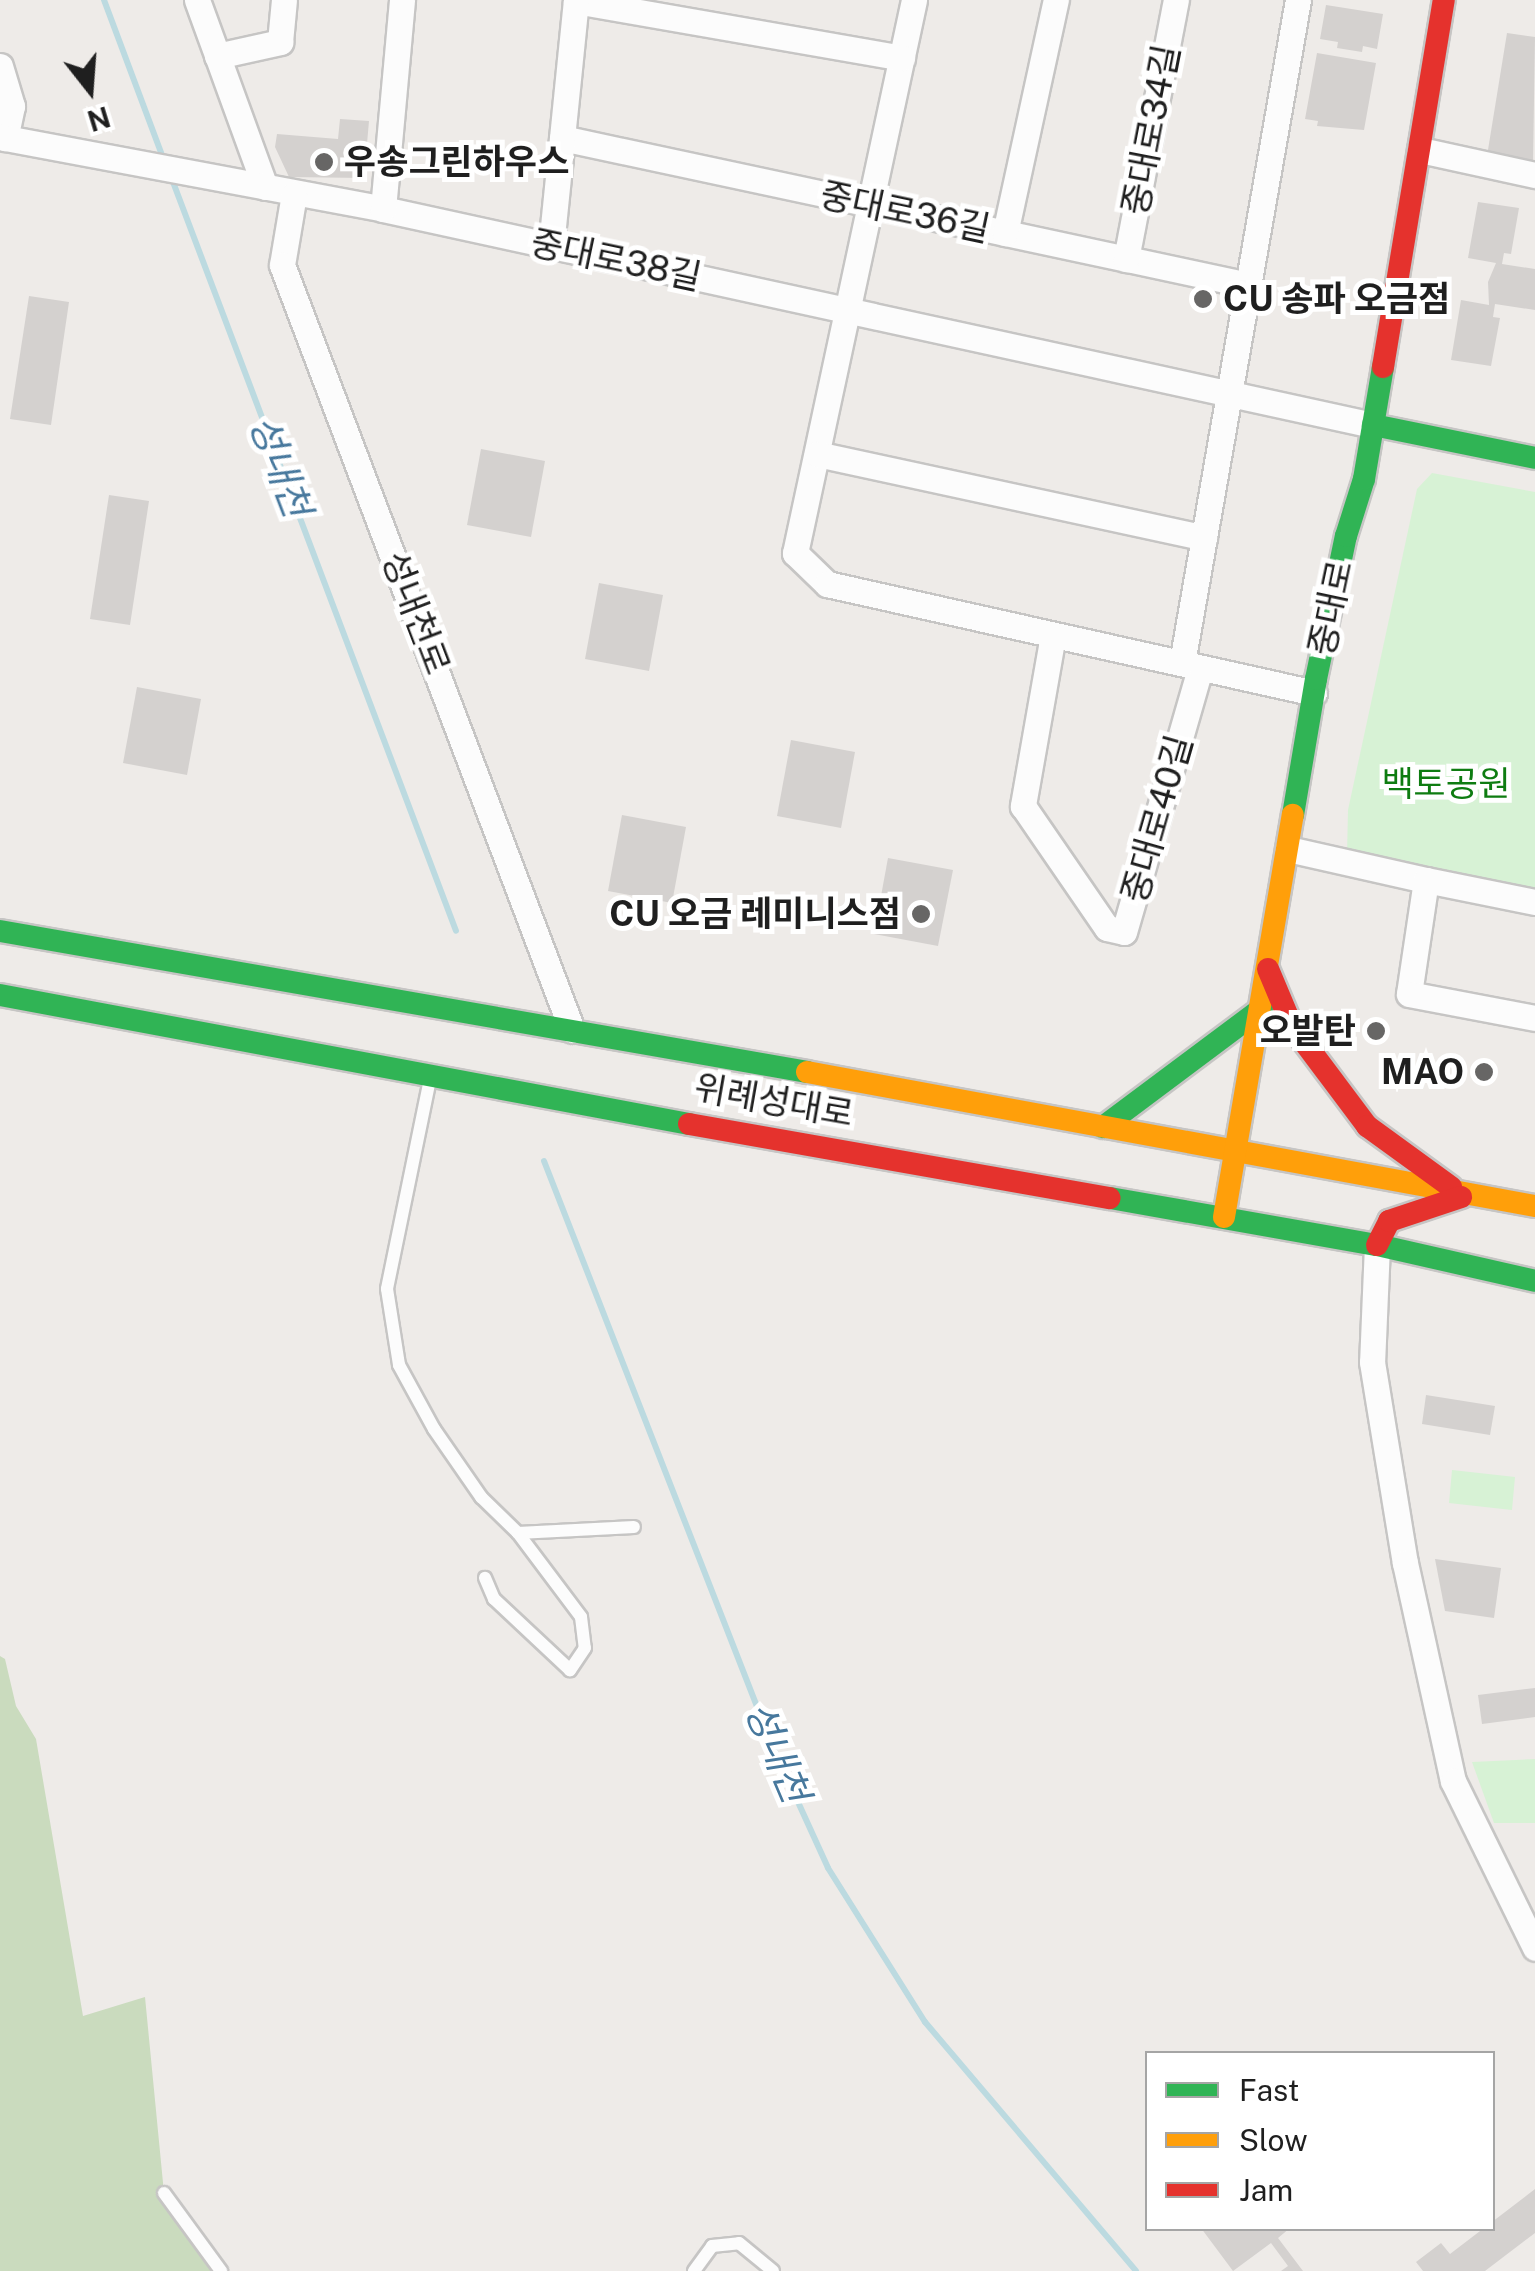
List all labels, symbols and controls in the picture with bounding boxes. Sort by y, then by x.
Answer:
north arrow [40,40,140,140]
street label: 중대로34길 [1114,41,1188,219]
text: N [84,100,114,138]
place label: 우송그린하우스 [344,141,569,183]
marker: 우송그린하우스 [313,151,335,173]
street label: 중대로36길 [816,174,994,250]
street label: 중대로38길 [527,221,705,299]
place label: CU 송파 오금점 [1223,278,1450,320]
marker: CU 송파 오금점 [1192,288,1214,310]
water label: 성내천 [240,409,320,523]
street label: 성내천로 [373,545,459,681]
street label: 중대로 [1300,556,1362,660]
street label: 중대로40길 [1113,730,1201,908]
park label: 백토공원 [1382,763,1510,805]
place label: CU 오금 레미니스점 [609,893,901,935]
marker: CU 오금 레미니스점 [910,903,932,925]
place label: 오발탄 [1259,1010,1356,1052]
marker: 오발탄 [1365,1020,1387,1042]
place label: MAO [1381,1051,1464,1093]
marker: MAO [1473,1061,1495,1083]
street label: 위례성대로 [691,1066,857,1136]
water label: 성내천 [736,1695,818,1809]
legend [1145,2051,1495,2231]
text: Fast [1239,2072,1299,2108]
text: Slow [1239,2122,1308,2158]
text: Jam [1239,2172,1293,2208]

